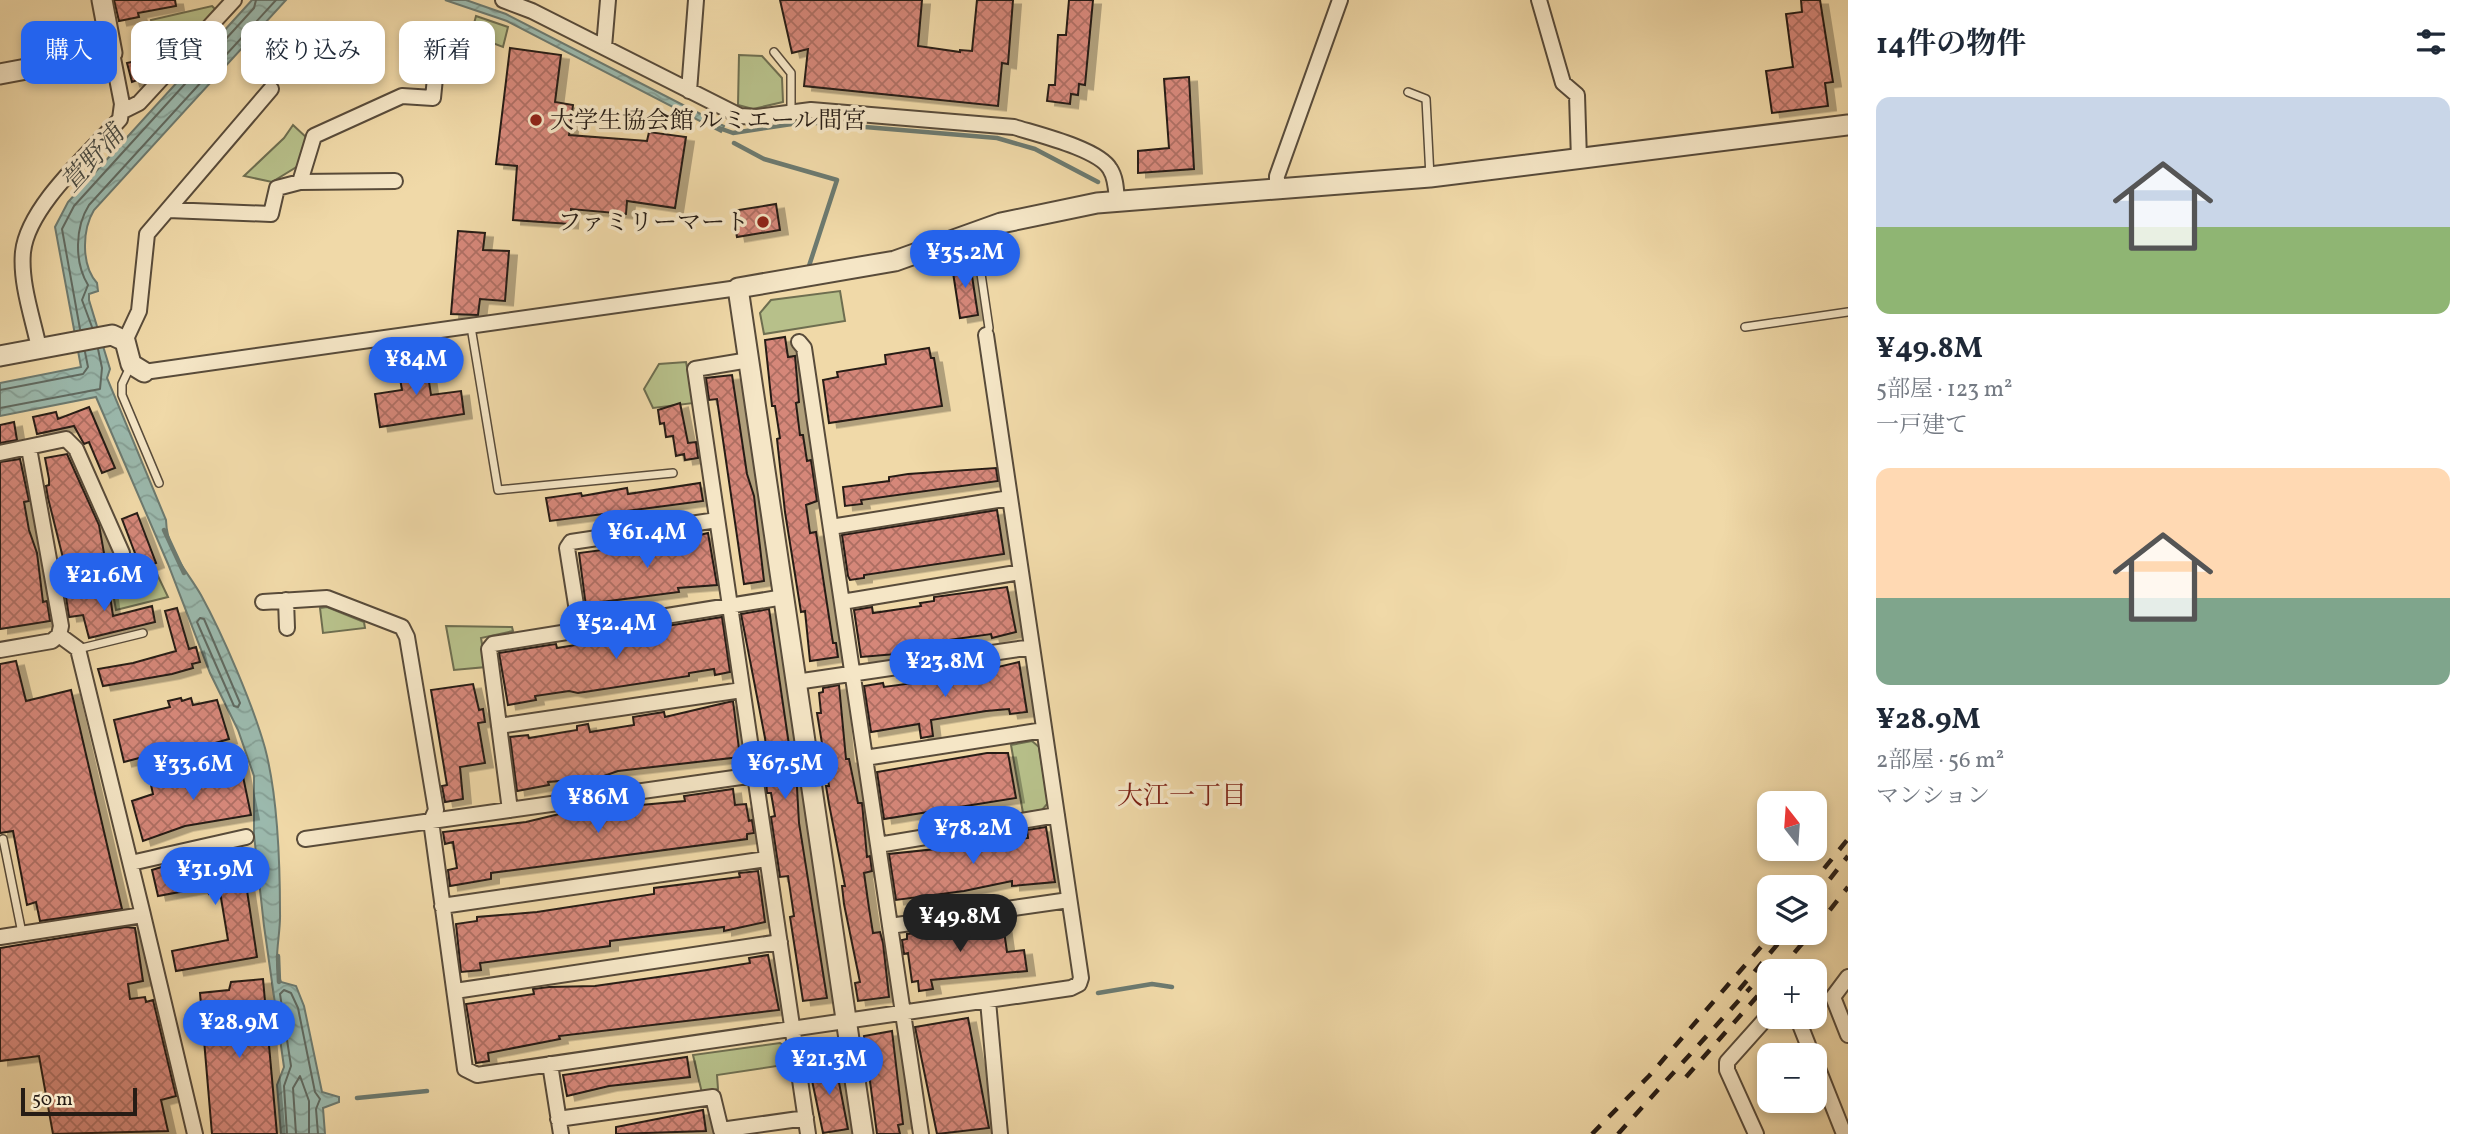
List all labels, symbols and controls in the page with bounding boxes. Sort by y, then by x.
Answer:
chip: 購入 [21,21,117,84]
chip: 賃貸 [131,21,227,84]
chip: 絞り込み [241,21,385,84]
chip: 新着 [399,21,495,84]
icon: filters [2412,23,2450,61]
text: 14件の物件 [1876,24,2026,66]
place label: 大学生協会館 ルミエール間宮 [550,105,866,139]
marker: 大学生協会館 ルミエール間宮 [528,112,544,128]
water label: 萱野浦 [54,115,136,200]
icon: home [2100,143,2226,269]
place label: ファミリーマート [557,207,749,241]
marker: ファミリーマート [755,214,771,230]
pin: ¥35.2M [908,230,1022,290]
text: ¥35.2M [926,237,1004,269]
text: ¥49.8M [1876,328,1983,370]
pin: ¥84M [375,338,457,397]
text: ¥84M [385,344,447,376]
text: 5部屋 · 123 m² [1876,374,2013,406]
text: 一戸建て [1876,410,1968,442]
pin: ¥61.4M [590,510,704,570]
icon: home [2100,514,2226,640]
text: ¥61.4M [607,517,687,549]
pin: ¥21.6M [47,554,161,613]
text: ¥21.6M [65,560,143,592]
pin: ¥52.4M [559,602,673,661]
text: ¥52.4M [576,608,656,640]
pin: ¥23.8M [888,640,1002,699]
text: ¥23.8M [905,646,985,678]
text: ¥28.9M [1876,699,1981,741]
pin: ¥33.6M [136,742,250,802]
pin: ¥67.5M [728,742,842,801]
text: 2部屋 · 56 m² [1876,745,2004,777]
text: ¥67.5M [747,748,823,780]
text: ¥33.6M [153,749,233,781]
pin: ¥86M [557,776,639,835]
district label: 大江一丁目 [1117,779,1247,815]
text: マンション [1876,781,1990,813]
text: ¥86M [567,782,629,814]
north arrow [1757,791,1827,861]
map controls [1757,791,1827,1113]
pin: ¥78.2M [916,806,1030,866]
text: ¥78.2M [934,813,1012,845]
pin: ¥31.9M [158,848,272,907]
text: ¥31.9M [177,854,253,886]
button: layers [1757,875,1827,945]
pin: ¥49.8M [903,894,1017,954]
text: ¥49.8M [919,901,1001,933]
button: + [1757,959,1827,1029]
pin: ¥28.9M [182,1000,296,1060]
text: ¥28.9M [199,1007,279,1039]
pin: ¥21.3M [772,1038,886,1097]
button: − [1757,1043,1827,1113]
text: ¥21.3M [791,1044,867,1076]
scale bar [21,1085,136,1117]
text: 50 m [32,1087,73,1113]

